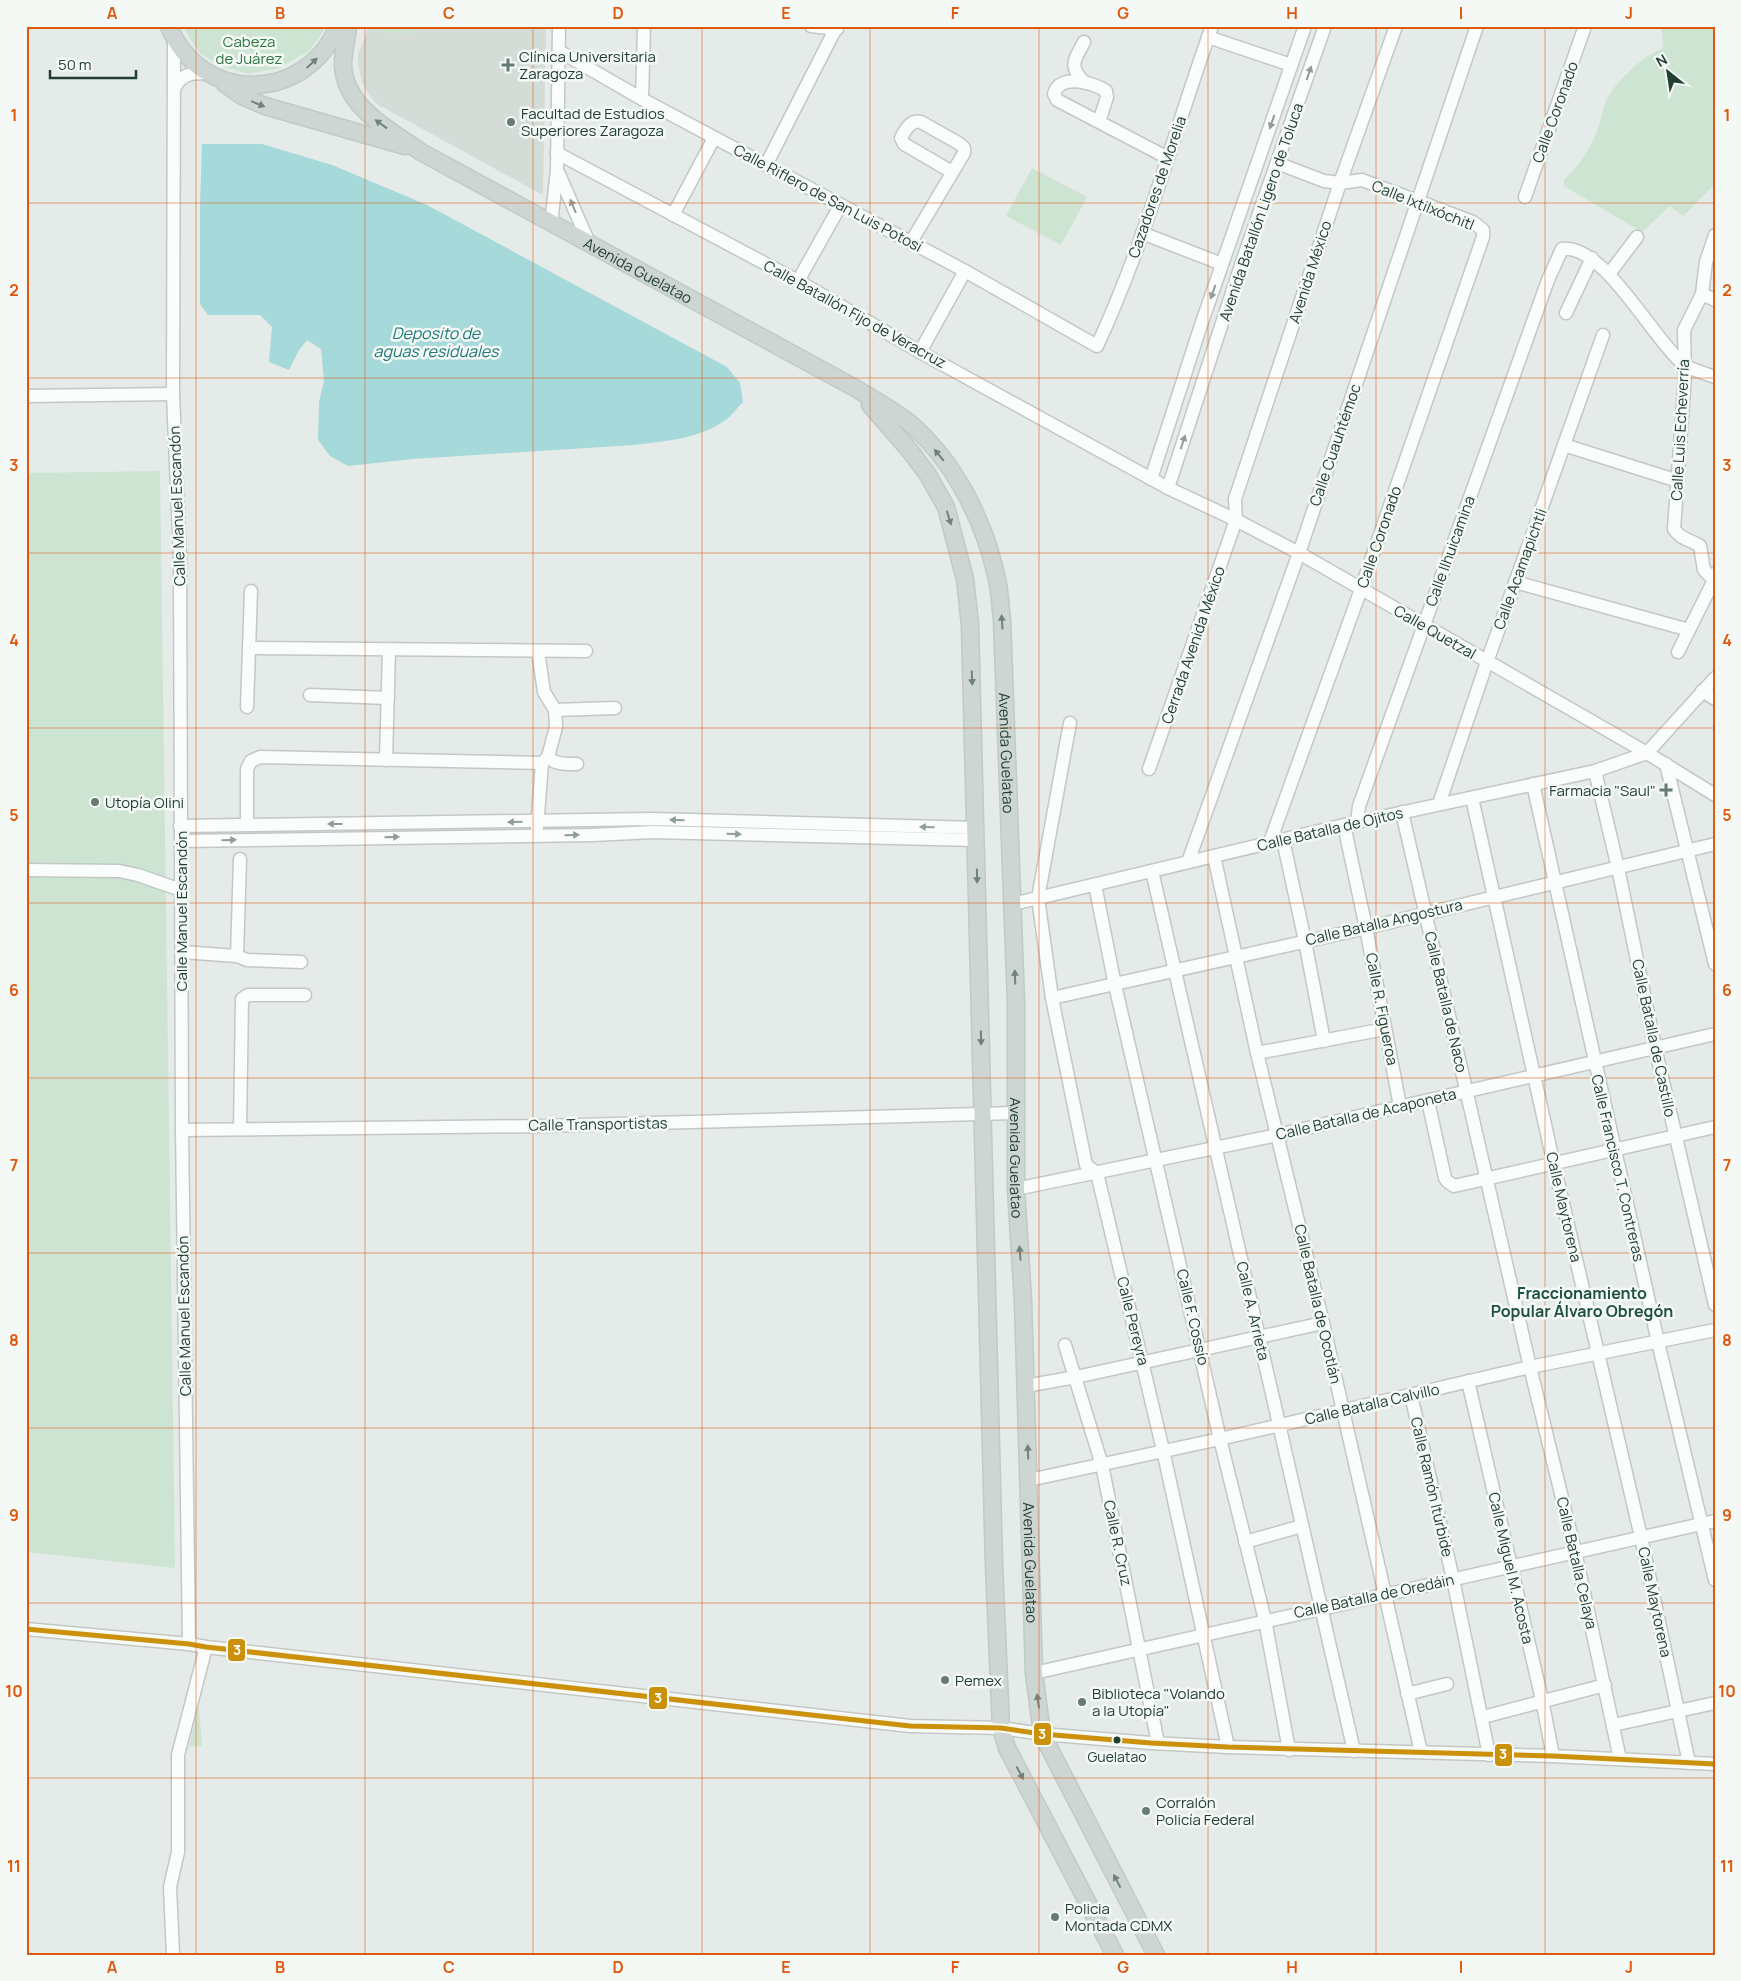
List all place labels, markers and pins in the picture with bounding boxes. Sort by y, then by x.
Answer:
place label: Clínica Universitaria Zaragoza [519,46,656,84]
marker: Clínica Universitaria Zaragoza [501,58,515,72]
place label: Facultad de Estudios Superiores Zaragoza [521,103,665,141]
marker: Facultad de Estudios Superiores Zaragoza [505,116,517,128]
place label: Farmacia "Saul" [1549,780,1656,801]
marker: Farmacia "Saul" [1660,784,1672,796]
place label: Utopía Olini [105,792,184,813]
marker: Utopía Olini [89,796,101,808]
place label: Pemex [955,1670,1002,1691]
marker: Pemex [939,1674,951,1686]
place label: Biblioteca "Volando a la Utopía" [1092,1683,1225,1721]
marker: Biblioteca "Volando a la Utopía" [1076,1696,1088,1708]
marker: Guelatao [1112,1735,1122,1745]
place label: Guelatao [1087,1747,1147,1766]
place label: Corralón Policía Federal [1156,1792,1255,1830]
marker: Corralón Policía Federal [1140,1805,1152,1817]
place label: Policia Montada CDMX [1065,1898,1172,1936]
marker: Policia Montada CDMX [1049,1911,1061,1923]

